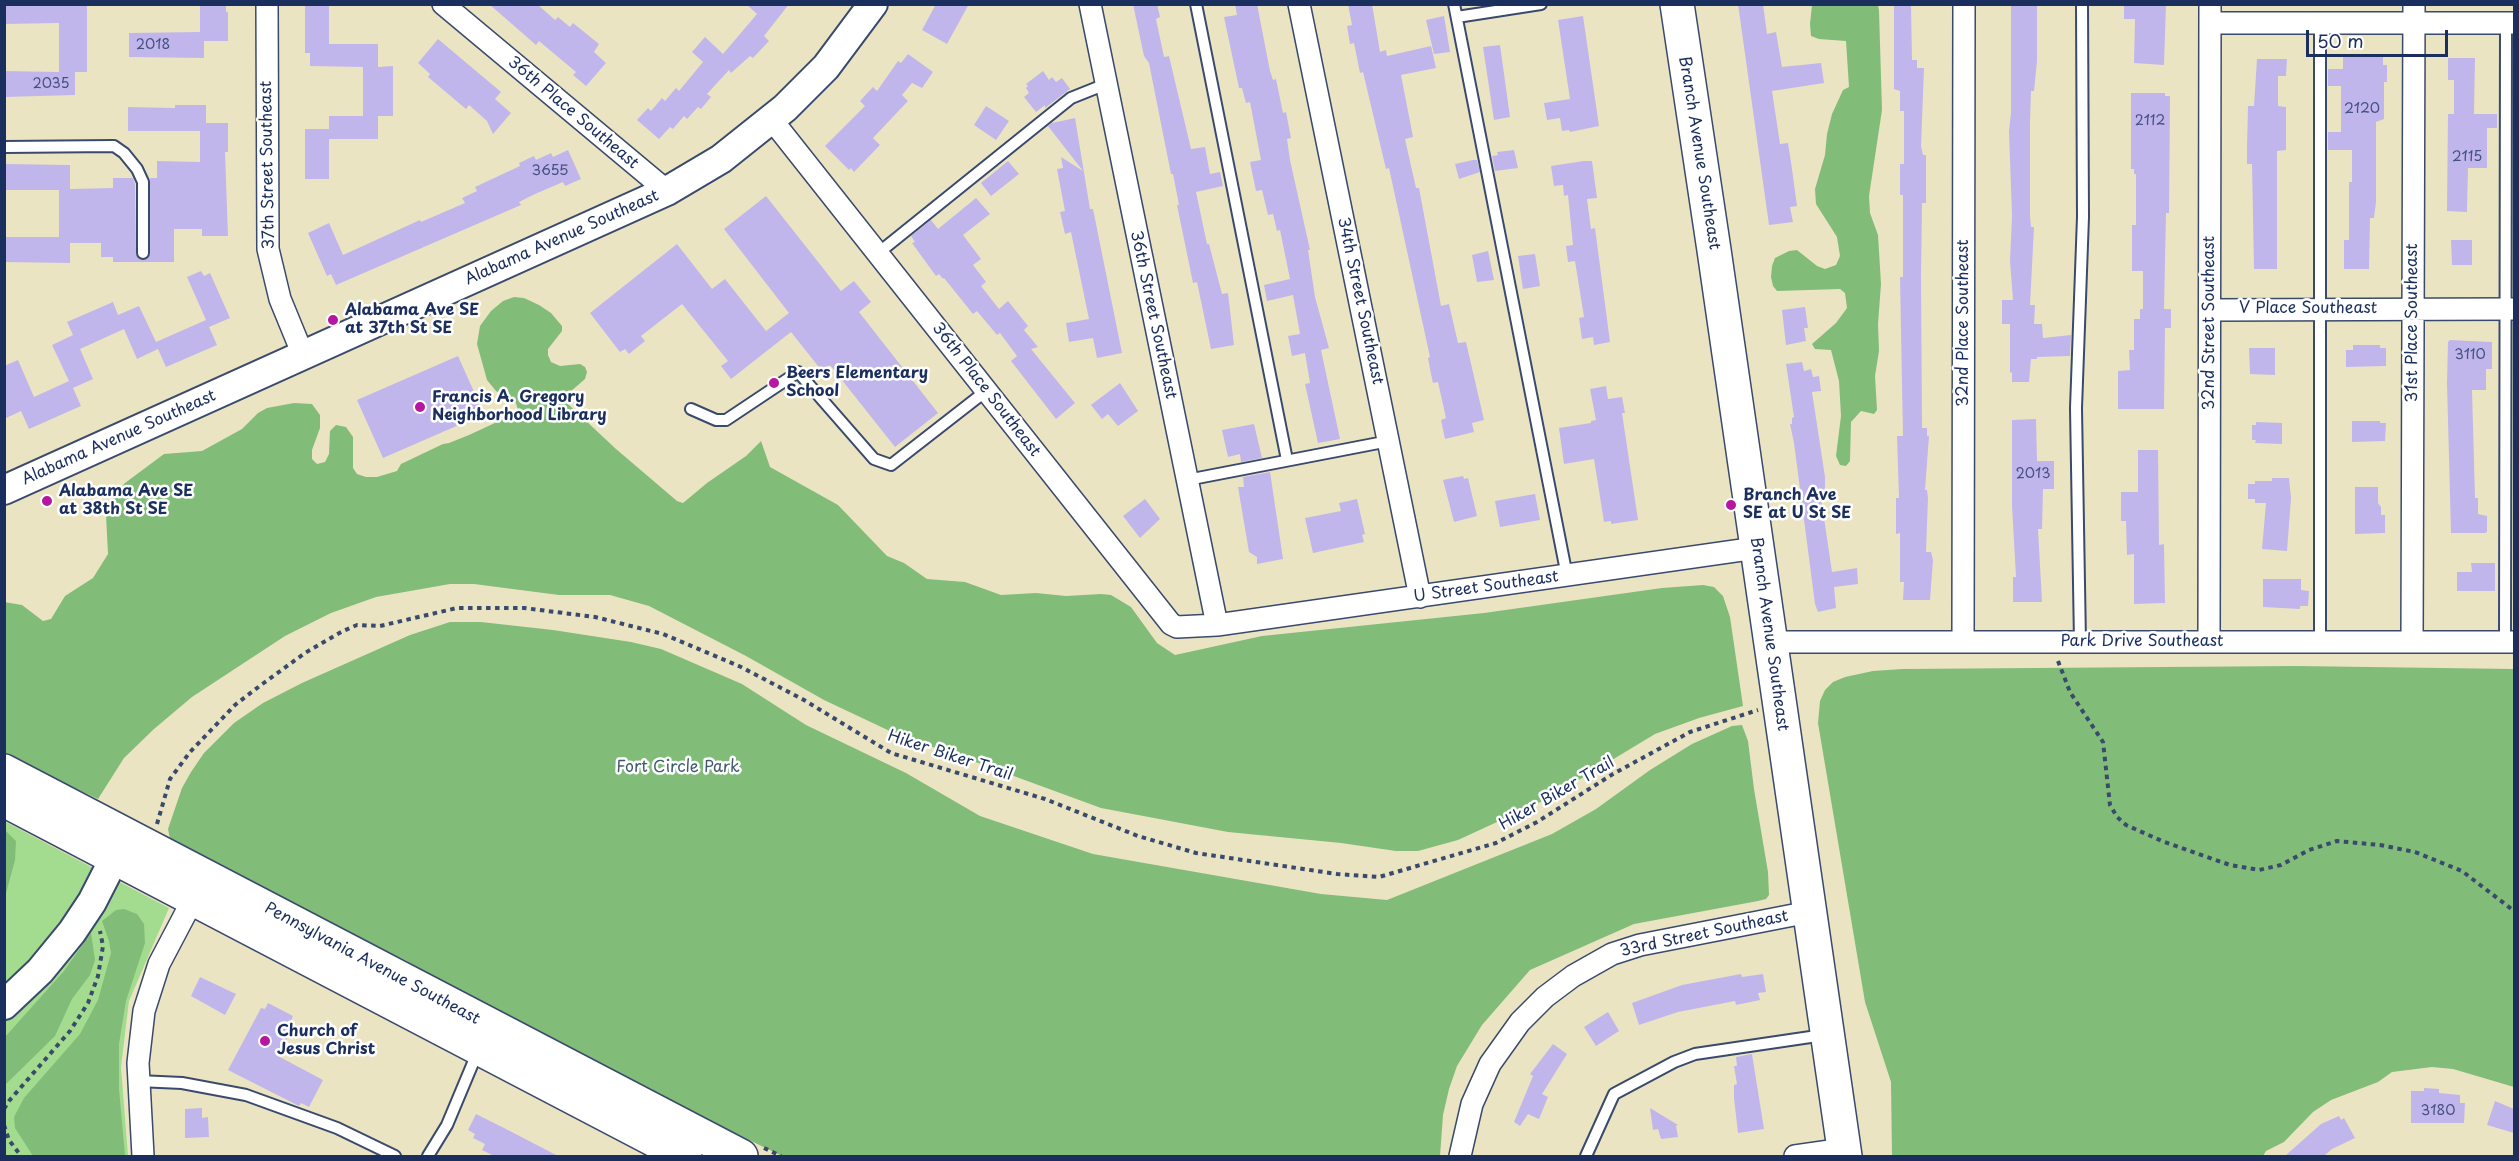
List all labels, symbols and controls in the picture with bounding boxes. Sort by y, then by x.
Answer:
scale bar [2309,18,2452,56]
text: 50 m [2317,27,2364,54]
house number: 2018 [136,37,170,53]
street label: 36th Place Southeast [504,53,642,173]
street label: Branch Avenue Southeast [1674,55,1724,251]
house number: 2035 [33,76,69,92]
street label: 37th Street Southeast [257,81,279,249]
house number: 2120 [2344,101,2380,117]
house number: 2112 [2135,113,2165,129]
house number: 2115 [2452,149,2482,165]
house number: 3655 [532,163,568,179]
street label: Alabama Avenue Southeast [462,186,662,290]
street label: 34th Street Southeast [1333,216,1387,386]
street label: 36th Street Southeast [1126,229,1180,401]
street label: 32nd Street Southeast [2200,236,2220,410]
street label: 32nd Place Southeast [1954,239,1974,407]
street label: 31st Place Southeast [2403,243,2423,403]
street label: V Place Southeast [2239,299,2377,319]
place label: Alabama Ave SE at 37th St SE [345,301,479,339]
marker: Alabama Ave SE at 37th St SE [326,313,340,327]
street label: 36th Place Southeast [928,319,1044,461]
house number: 3110 [2454,347,2486,363]
place label: Beers Elementary School [786,364,928,402]
marker: Beers Elementary School [767,376,781,390]
street label: Alabama Avenue Southeast [19,386,219,490]
place label: Francis A. Gregory Neighborhood Library [432,388,607,426]
marker: Francis A. Gregory Neighborhood Library [413,400,427,414]
house number: 2013 [2016,466,2050,482]
place label: Alabama Ave SE at 38th St SE [59,482,193,520]
place label: Branch Ave SE at U St SE [1743,486,1851,524]
marker: Alabama Ave SE at 38th St SE [40,494,54,508]
marker: Branch Ave SE at U St SE [1724,498,1738,512]
street label: Branch Avenue Southeast [1746,536,1792,732]
street label: U Street Southeast [1412,567,1560,607]
street label: Park Drive Southeast [2061,632,2223,652]
street label: Hiker Biker Trail [885,727,1015,785]
street label: Hiker Biker Trail [1496,753,1618,835]
park label: Fort Circle Park [616,758,740,778]
street label: Pennsylvania Avenue Southeast [261,899,483,1029]
street label: 33rd Street Southeast [1618,907,1790,961]
place label: Church of Jesus Christ [277,1022,375,1060]
marker: Church of Jesus Christ [258,1034,272,1048]
house number: 3180 [2421,1103,2455,1119]

